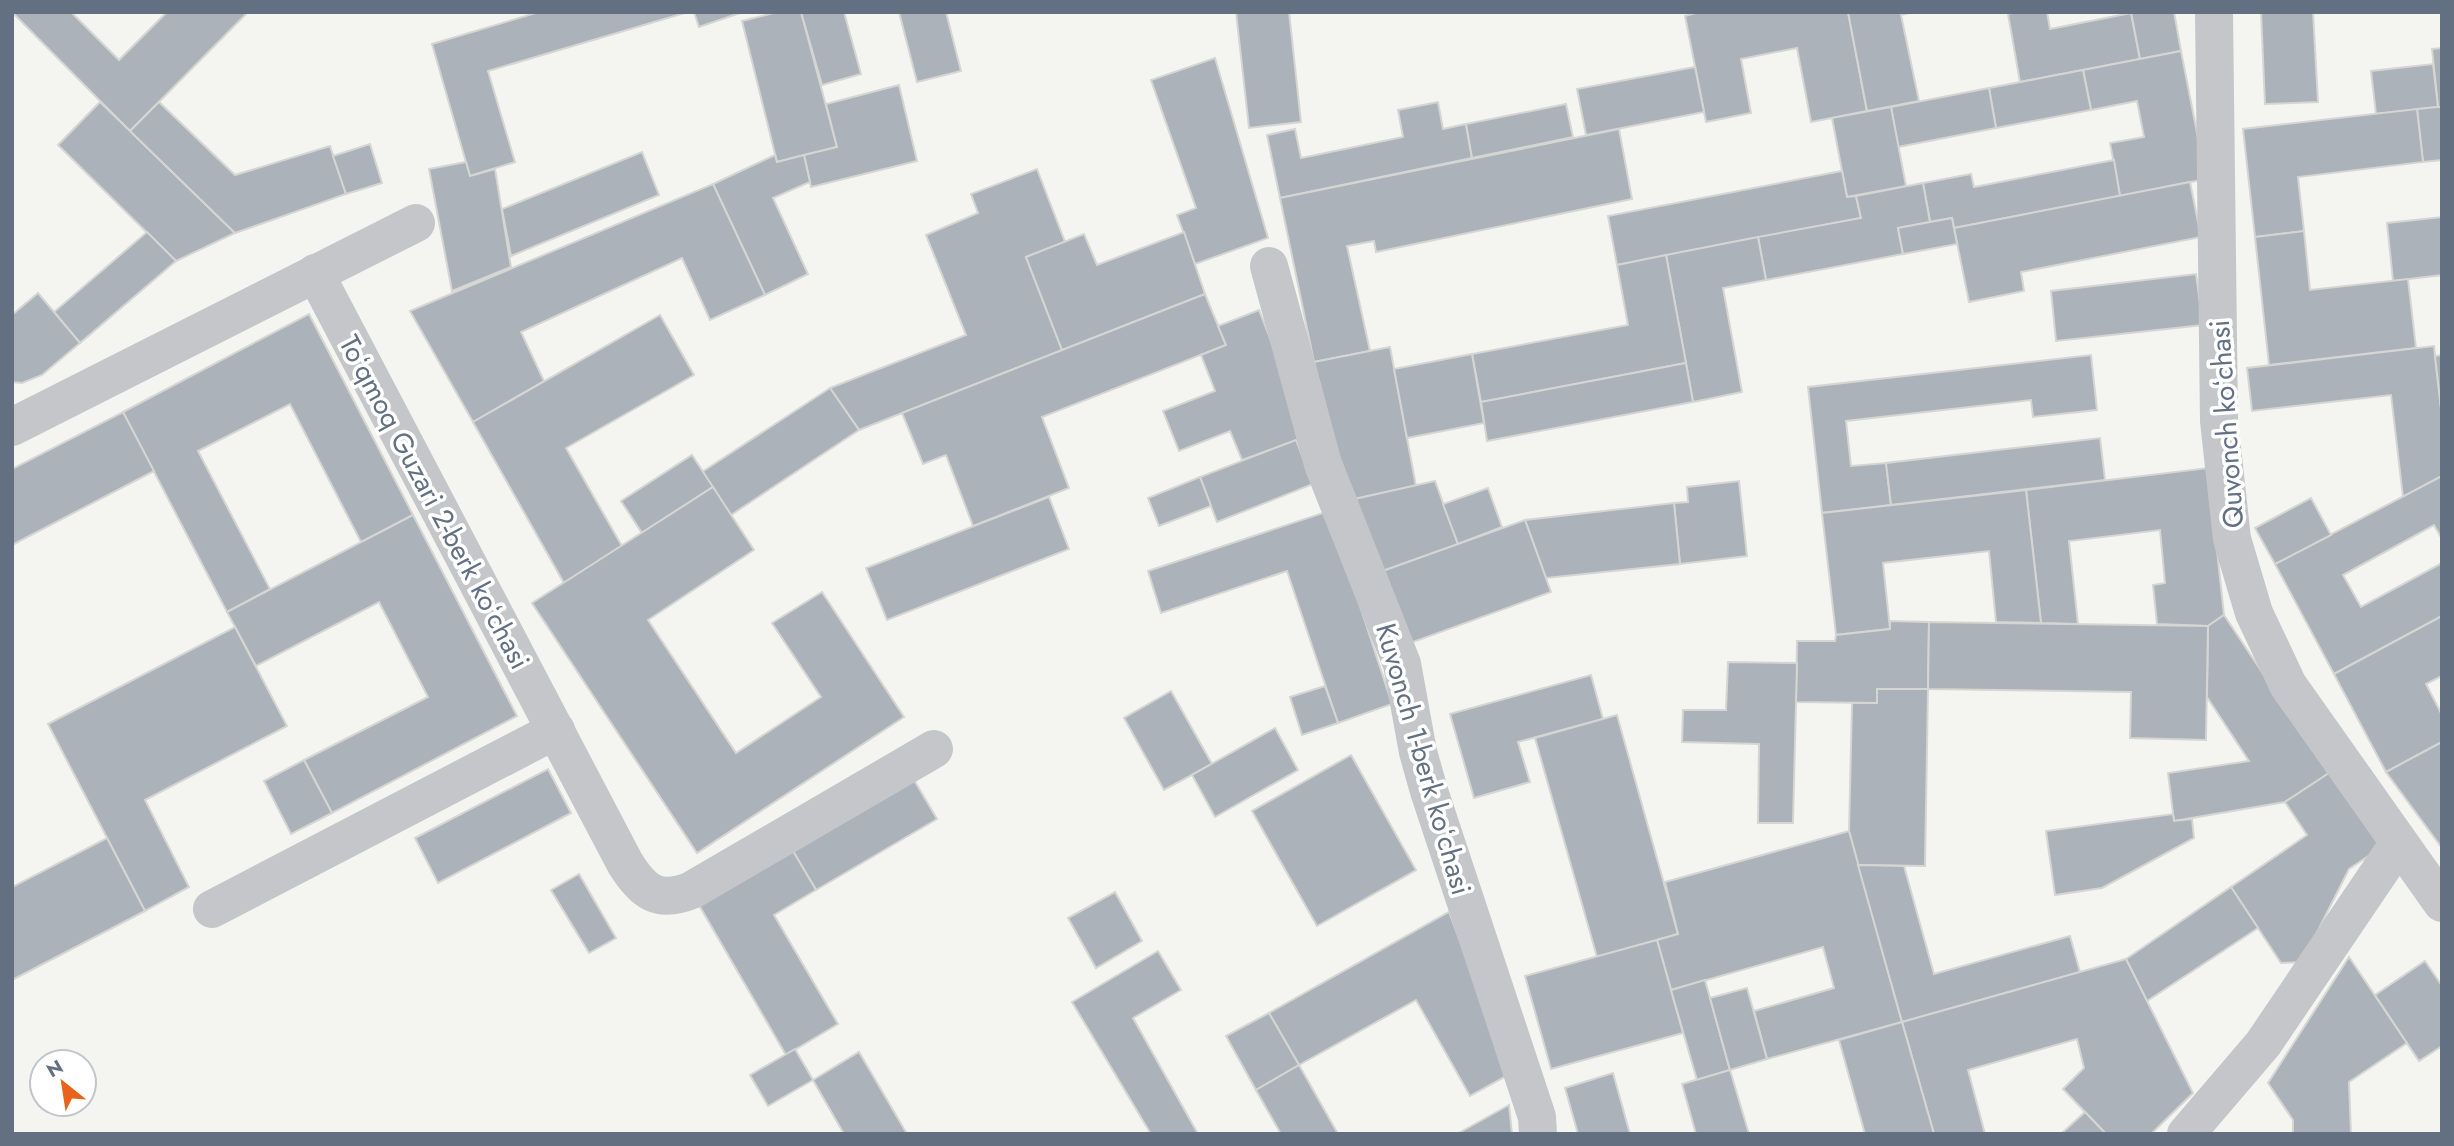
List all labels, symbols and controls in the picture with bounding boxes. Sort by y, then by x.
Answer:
street label: Quvonch koʻchasi [2199,318,2254,530]
street label: Toʻqmoq Guzari 2-berk koʻchasi [329,328,540,677]
street label: Kuvonch 1-berk koʻchasi [1365,619,1482,900]
north arrow [28,1048,98,1118]
text: N [41,1053,68,1084]

